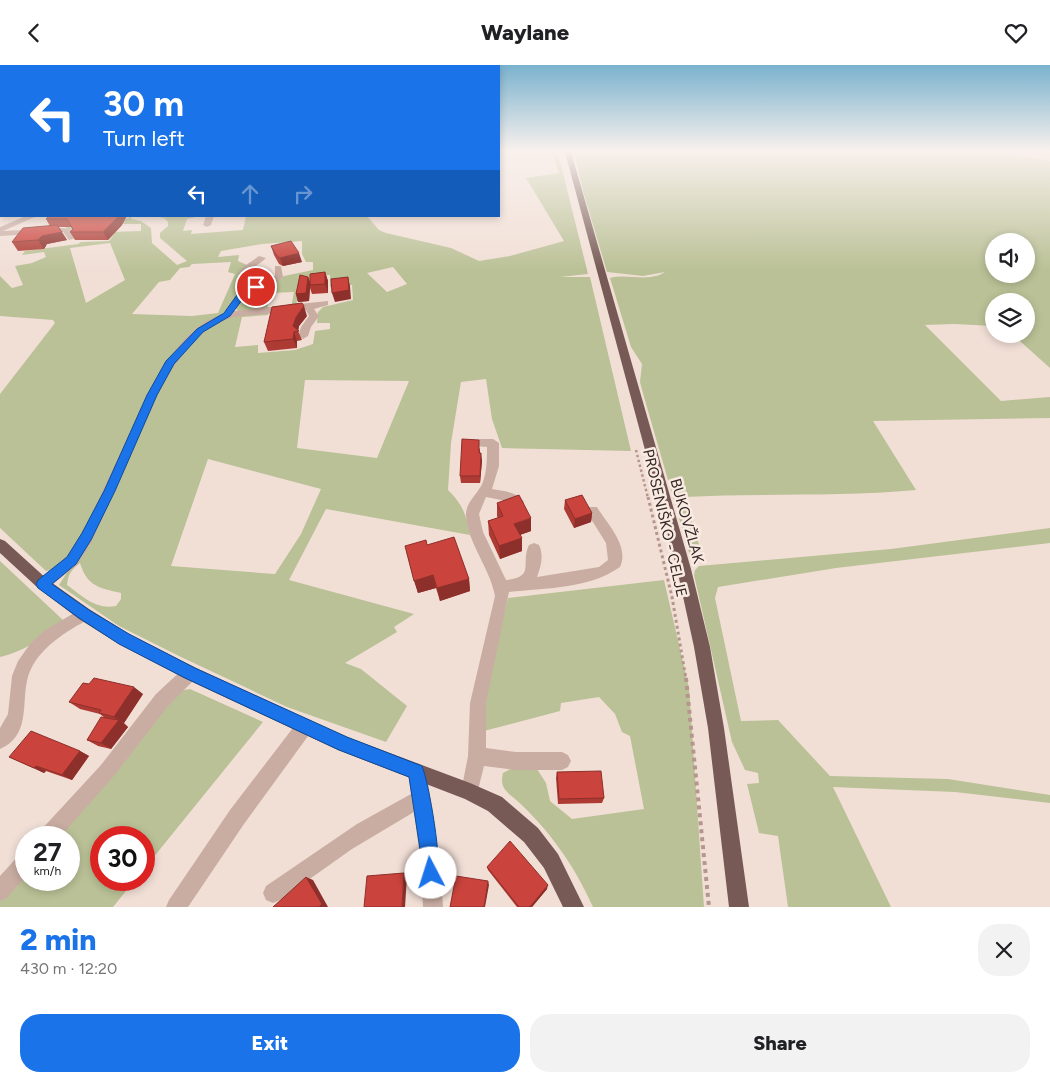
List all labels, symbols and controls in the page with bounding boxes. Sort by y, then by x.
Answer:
icon: back [20,19,48,47]
text: Waylane [481,19,569,46]
icon: heart [1002,19,1030,47]
text: 30 m [103,83,184,125]
icon: left [20,85,85,150]
text: Turn left [103,125,185,152]
icon: left [183,180,211,208]
icon: ahead [236,180,264,208]
icon: right [289,180,317,208]
map controls [985,233,1035,343]
button: sound [985,233,1035,283]
pin [235,266,277,308]
icon: arrive [242,273,270,301]
button: layers [985,293,1035,343]
street label: PROSENIŠKO - CELJE [639,447,691,599]
street label: BUKOVŽLAK [666,476,708,566]
speed limit sign: 30 [90,826,155,891]
text: 27 [33,837,62,867]
position arrow [404,846,456,898]
text: km/h [34,864,61,878]
text: 2 min [20,921,97,958]
button: close [978,924,1030,976]
text: 430 m · 12:20 [20,959,117,978]
button: Exit [20,1014,520,1072]
button: Share [530,1014,1030,1072]

